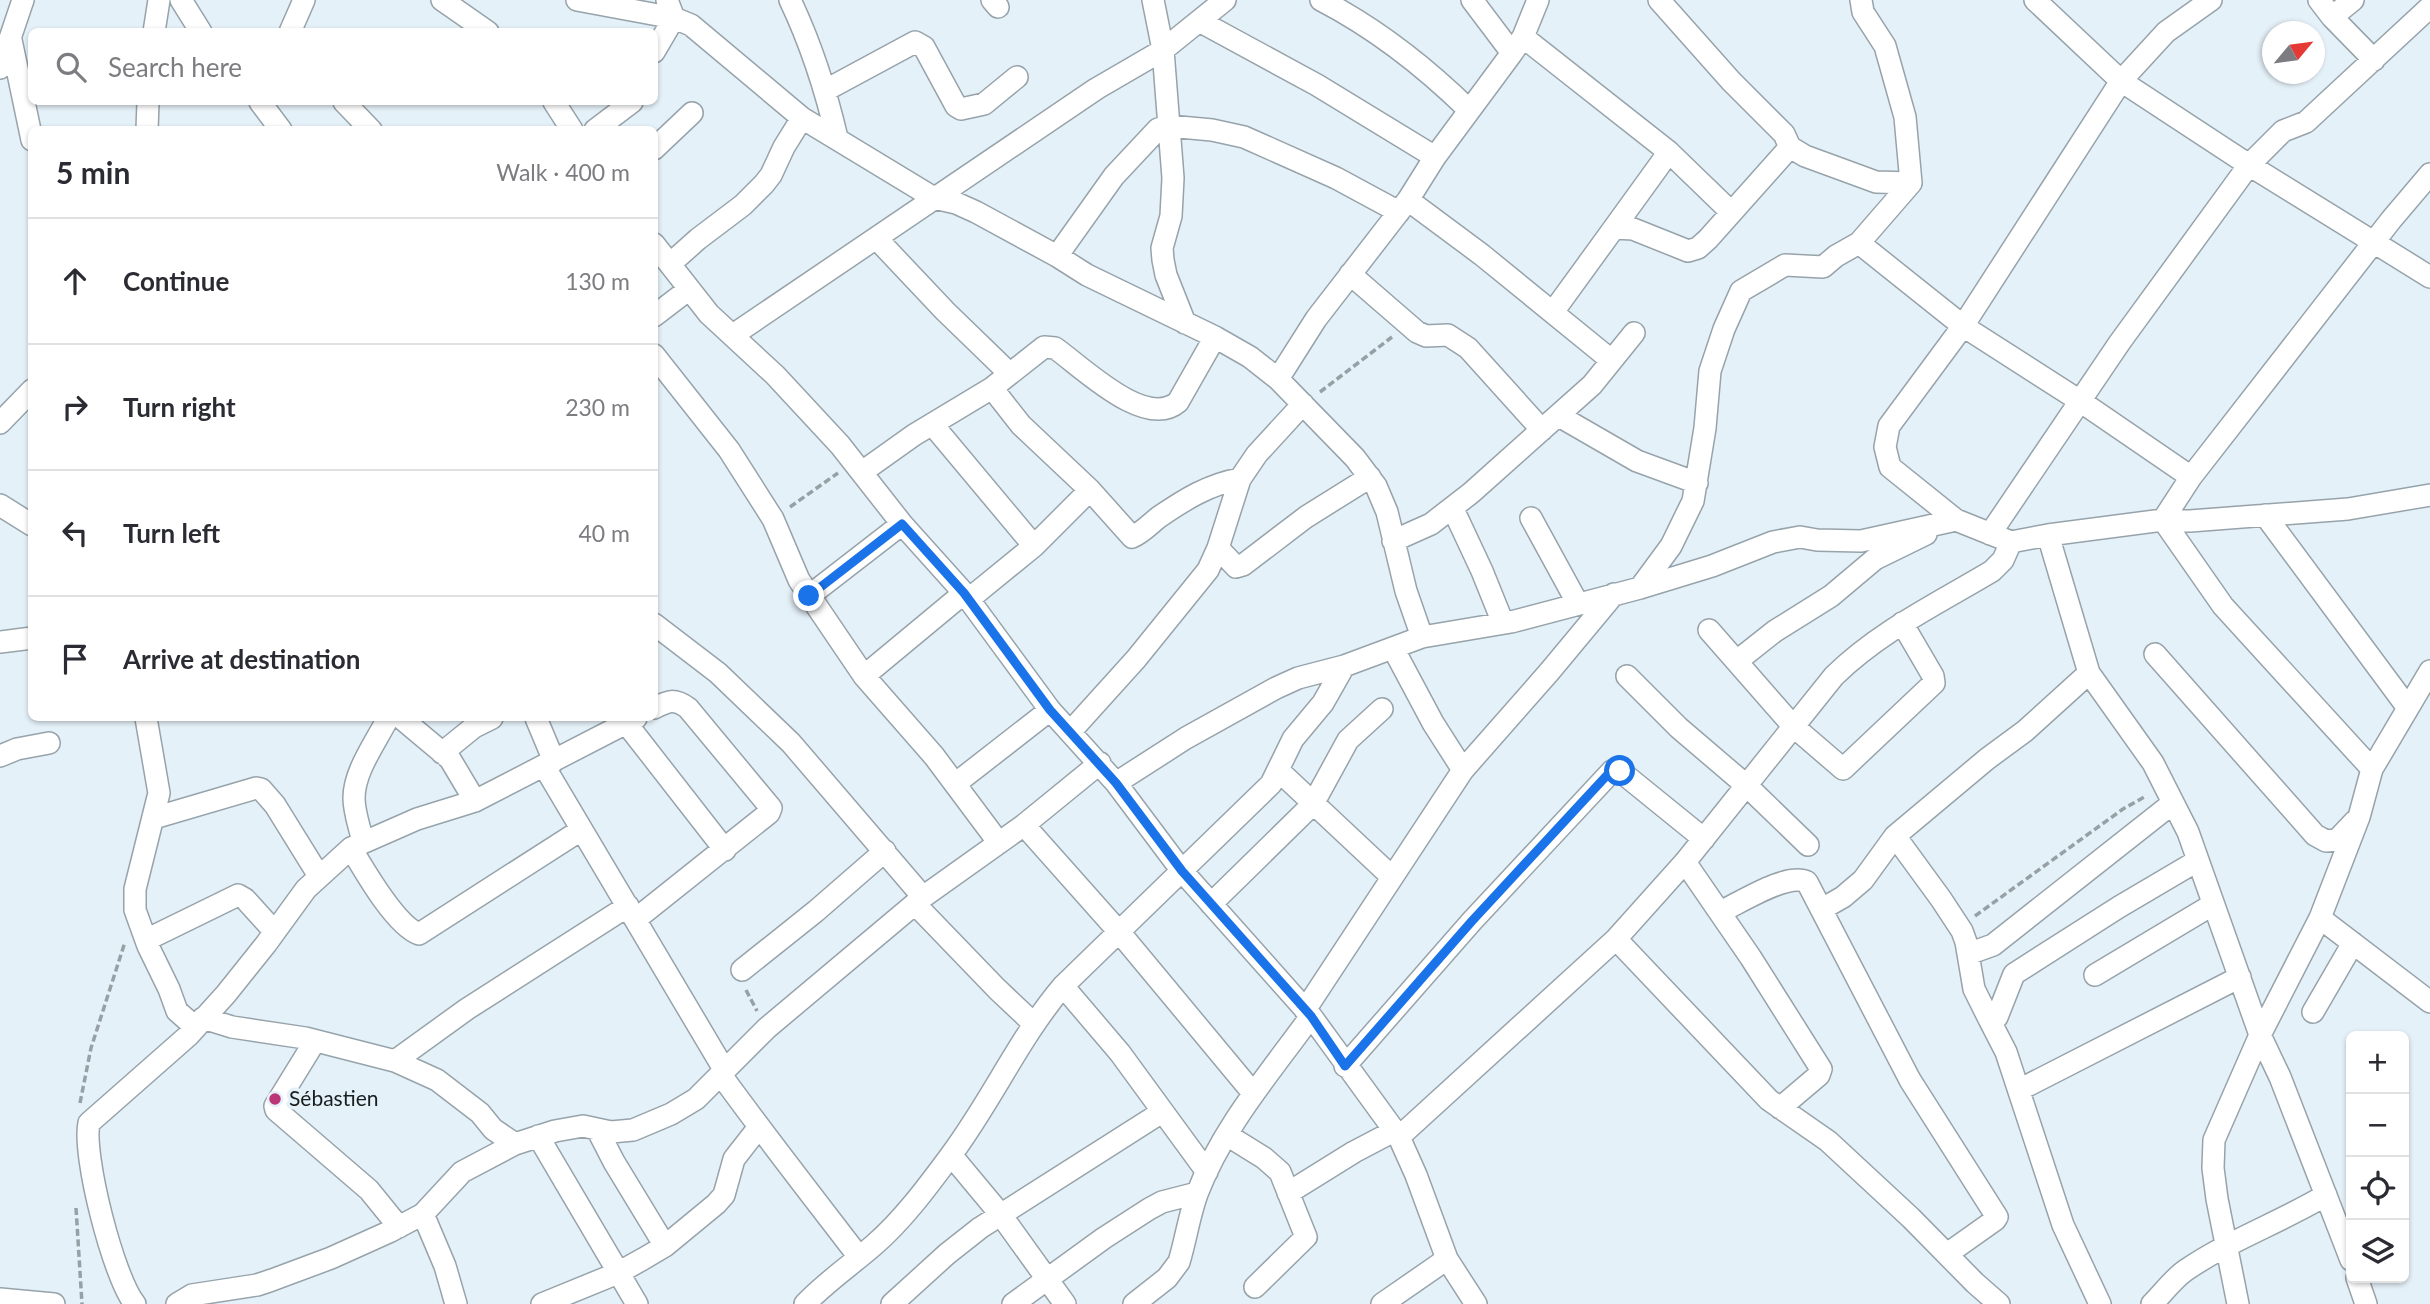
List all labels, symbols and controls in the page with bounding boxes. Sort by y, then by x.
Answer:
north arrow [2262,21,2325,84]
search box [28,28,658,105]
icon: search [52,48,90,86]
text: Search here [108,51,242,83]
text: 5 min [56,154,130,190]
text: Walk · 400 m [496,158,630,186]
icon: ahead [56,262,94,300]
text: Continue [123,265,229,297]
text: 130 m [565,267,630,295]
icon: right [56,388,94,426]
text: Turn right [123,391,236,423]
text: 230 m [565,393,630,421]
icon: left [56,514,94,552]
text: Turn left [123,517,220,549]
text: 40 m [579,519,630,547]
route end [793,580,824,611]
icon: arrive [56,640,94,678]
text: Arrive at destination [123,643,360,675]
route start [1604,755,1635,786]
map controls [2346,1031,2409,1283]
button: + [2346,1031,2409,1094]
place label: Sébastien [289,1085,378,1110]
marker: Sébastien [267,1091,283,1107]
button: − [2346,1094,2409,1157]
button: locate [2346,1157,2409,1220]
button: layers [2346,1220,2409,1283]

